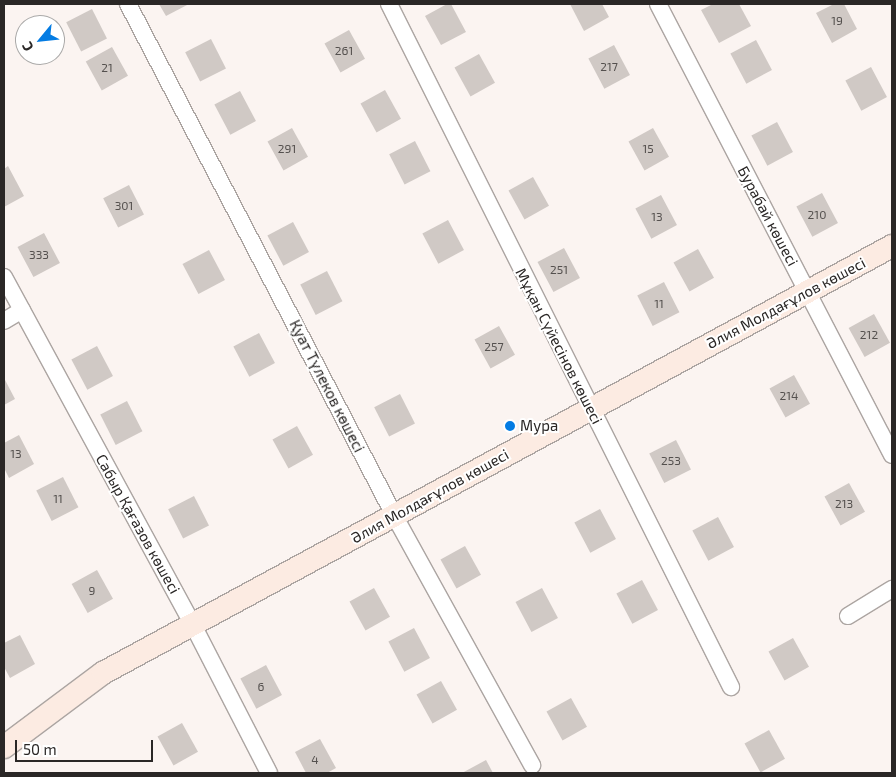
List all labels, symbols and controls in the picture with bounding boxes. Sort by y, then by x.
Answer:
house number: 19 [831,14,843,28]
north arrow [15,15,65,65]
text: С [18,39,37,54]
house number: 261 [335,44,353,58]
house number: 217 [600,60,618,74]
house number: 21 [101,61,113,75]
house number: 291 [278,142,296,156]
house number: 15 [642,142,654,156]
street label: Бурабай көшесi [734,163,802,269]
house number: 301 [115,199,133,213]
house number: 210 [808,208,826,222]
house number: 13 [651,210,663,224]
house number: 333 [29,248,49,262]
street label: Әлия Молдағұлов көшесі [704,253,868,353]
house number: 251 [550,263,568,277]
street label: Мұқан Сүйесінов көшесі [512,265,606,427]
house number: 11 [654,297,664,311]
street label: Қуат Түлеков көшесі [286,317,368,455]
house number: 212 [860,328,878,342]
house number: 257 [484,340,504,354]
house number: 214 [780,389,798,403]
place label: Мура [520,417,558,435]
marker: Мура [504,420,516,432]
street label: Әлия Молдағұлов көшесі [348,445,512,547]
house number: 13 [10,447,22,461]
street label: Сабыр Қағазов көшесі [92,451,184,597]
house number: 253 [661,454,681,468]
house number: 11 [53,492,63,506]
house number: 213 [835,497,853,511]
house number: 9 [89,584,95,598]
house number: 6 [258,680,264,694]
scale bar [18,730,155,762]
text: 50 m [23,740,57,758]
house number: 4 [311,753,319,767]

